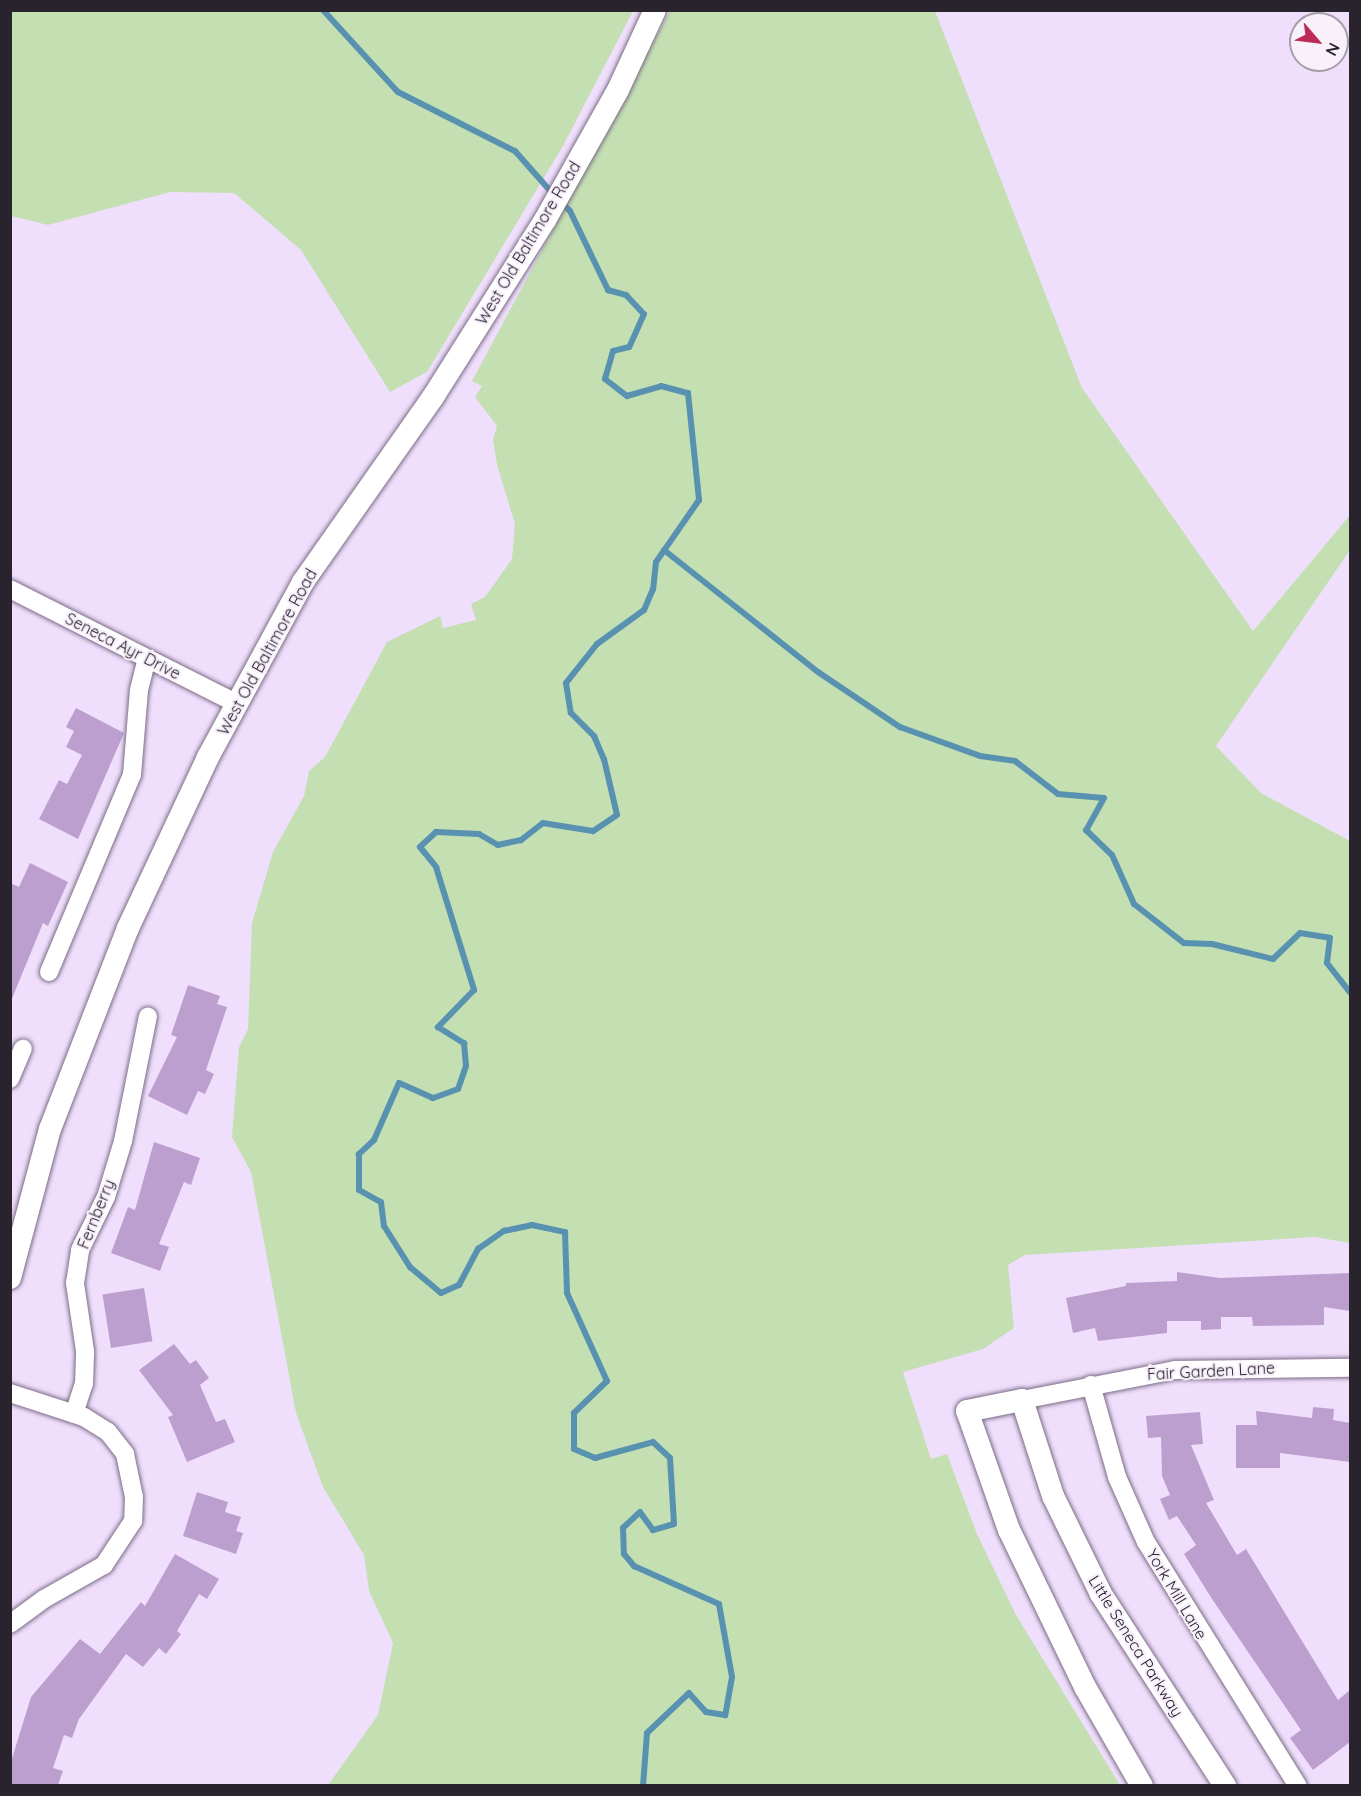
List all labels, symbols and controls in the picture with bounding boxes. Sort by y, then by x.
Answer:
north arrow [1289,12,1349,72]
text: N [1322,40,1345,59]
street label: West Old Baltimore Road [472,158,584,328]
street label: West Old Baltimore Road [213,566,321,738]
street label: Seneca Ayr Drive [62,609,184,683]
street label: Fernberry [73,1176,119,1252]
street label: Fair Garden Lane [1147,1358,1275,1384]
street label: York Mill Lane [1143,1545,1211,1643]
street label: Little Seneca Parkway [1085,1572,1187,1720]

